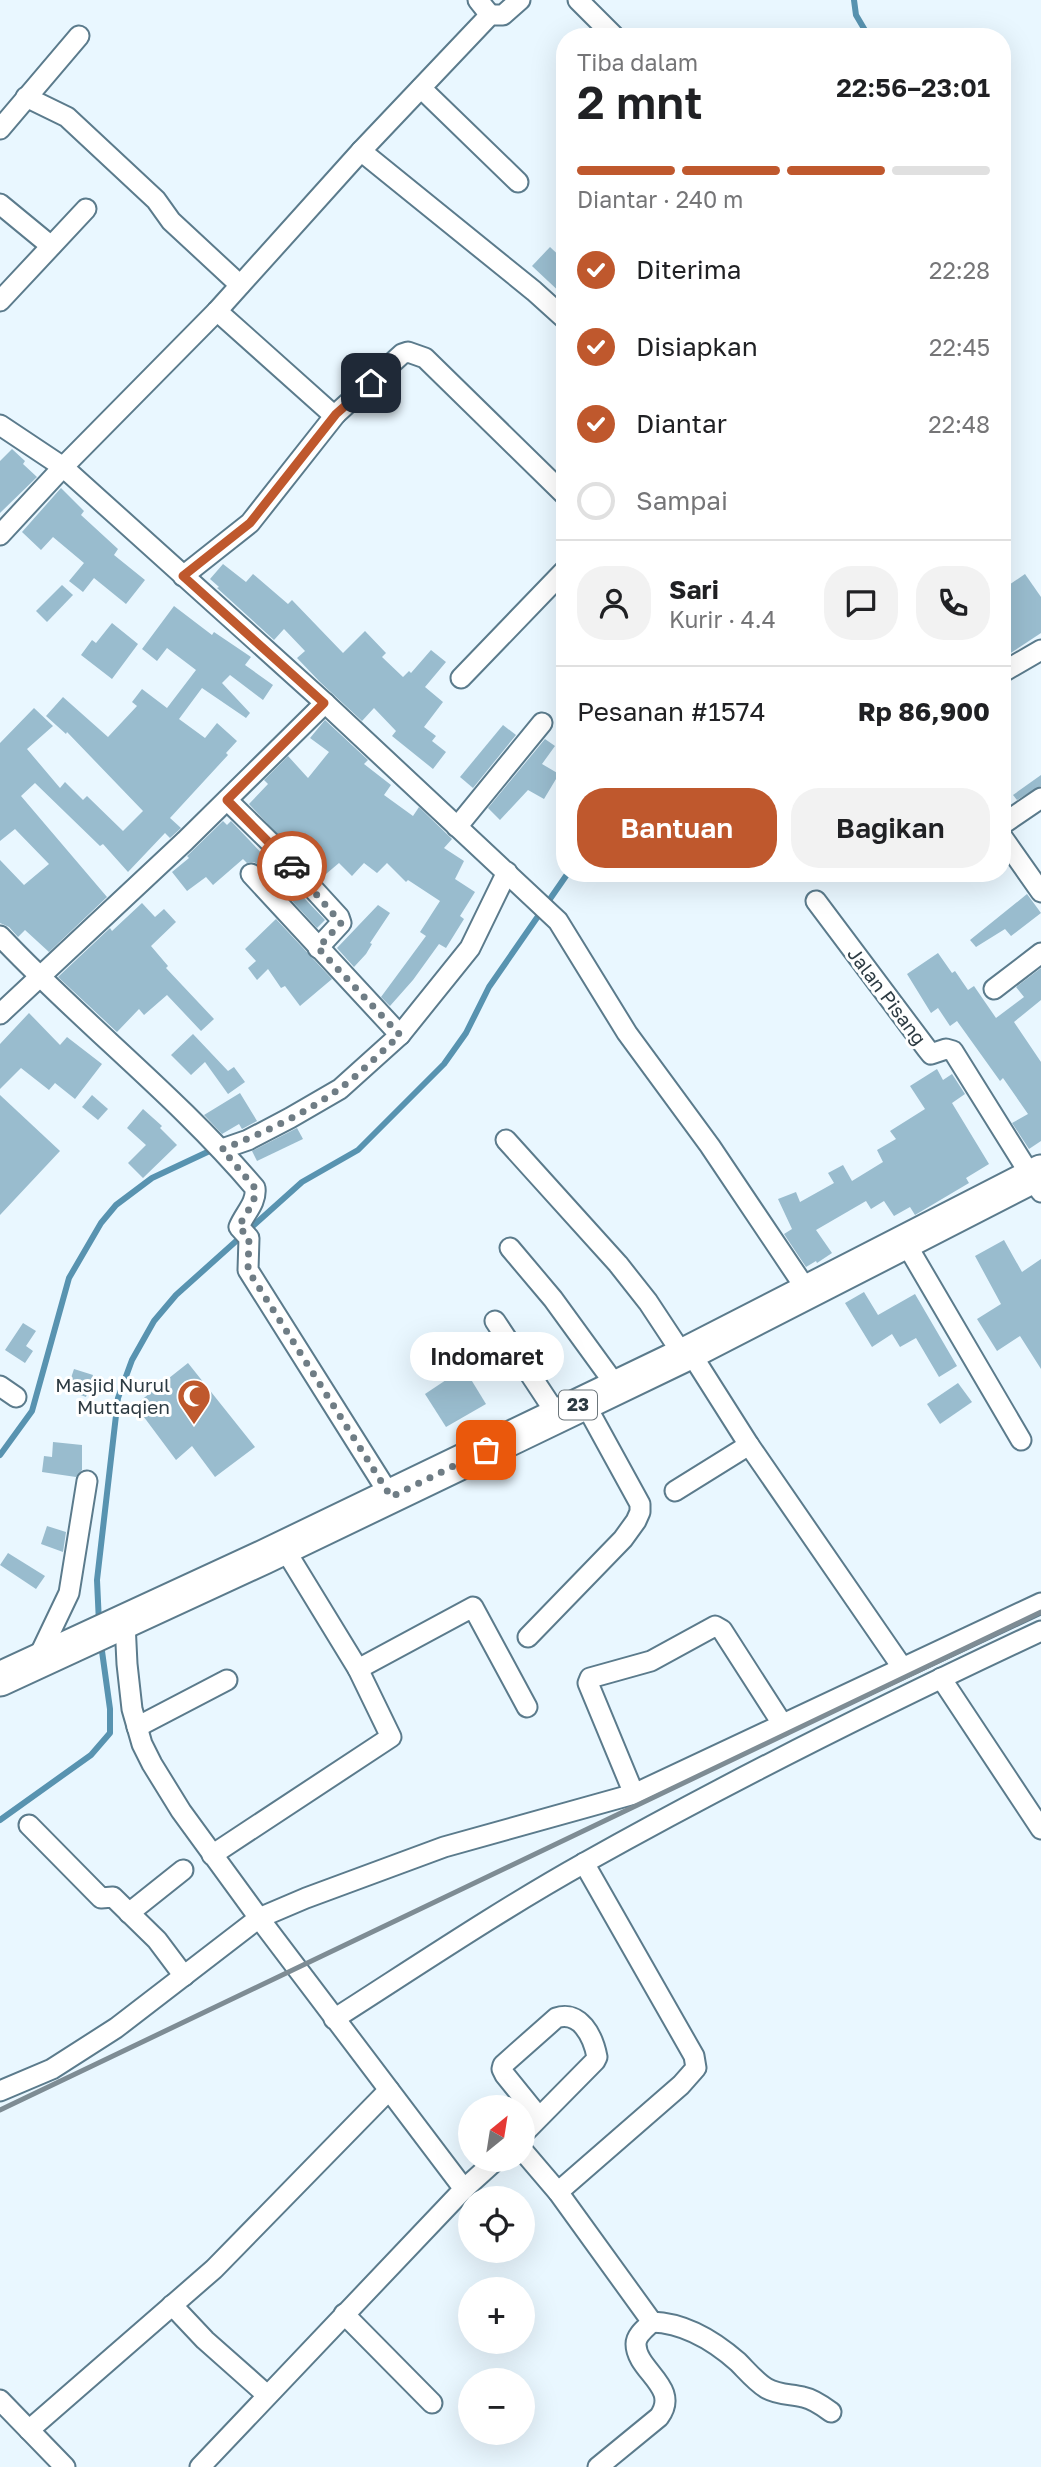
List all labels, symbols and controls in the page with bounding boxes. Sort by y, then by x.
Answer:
text: Tiba dalam [577,48,698,76]
text: 22:56–23:01 [836,72,990,103]
text: 2 mnt [577,74,703,129]
text: Diantar · 240 m [577,185,743,213]
icon: check [577,251,615,289]
text: Diterima [636,254,741,285]
text: 22:28 [929,256,990,284]
icon: check [577,328,615,366]
text: Disiapkan [636,331,758,362]
text: 22:45 [929,333,990,361]
pin [341,353,401,413]
icon: home [352,364,390,402]
icon: check [577,405,615,443]
text: Diantar [636,408,727,439]
text: 22:48 [928,410,990,438]
text: Sampai [636,485,728,516]
button: person [577,566,651,640]
button: chat [824,566,898,640]
button: phone [916,566,990,640]
text: Sari [669,574,719,605]
text: Kurir · 4.4 [669,605,776,633]
text: Pesanan #1574 [577,696,766,727]
text: Rp 86,900 [858,696,990,727]
button: Bantuan [577,788,777,868]
button: Bagikan [791,788,990,868]
courier [257,831,327,901]
icon: car [273,847,311,885]
street label: Jalan Pisang [843,942,932,1049]
callout: Indomaret [409,1331,563,1380]
text: Indomaret [430,1342,544,1370]
place label: Masjid Nurul Muttaqien [55,1373,170,1418]
mosque icon: Masjid Nurul Muttaqien [175,1377,213,1426]
road number: 23 [559,1390,597,1420]
pin [456,1420,516,1480]
icon: bag [467,1431,505,1469]
north arrow [458,2095,536,2172]
map controls [458,2095,535,2445]
button: locate [458,2186,535,2263]
button: + [458,2277,535,2354]
button: − [458,2368,535,2445]

